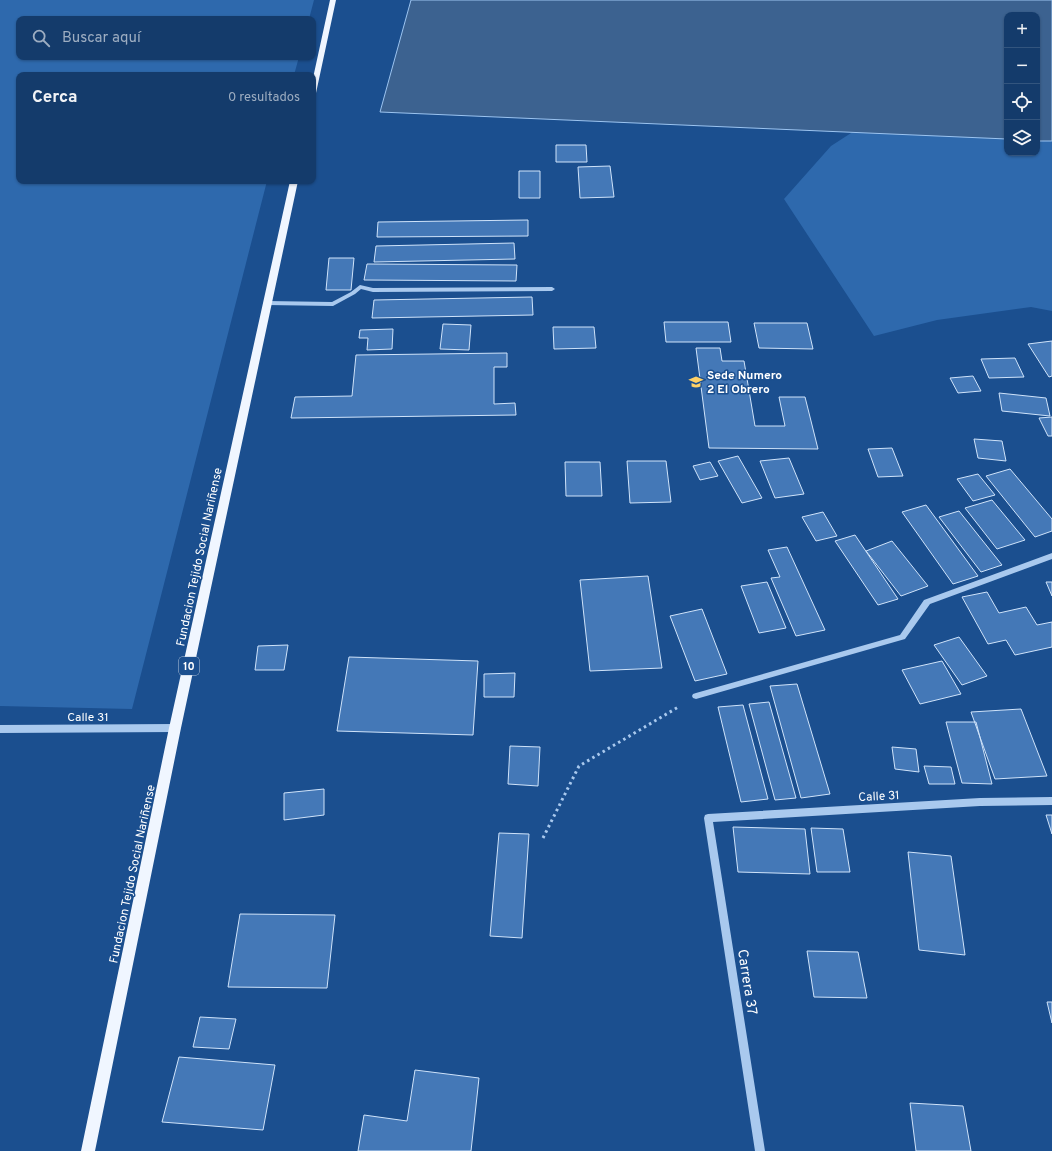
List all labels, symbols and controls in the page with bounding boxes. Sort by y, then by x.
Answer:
map controls [1004,12,1040,156]
button: + [1004,12,1040,48]
search box [16,16,316,60]
icon: search [30,27,52,49]
text: Buscar aquí [62,29,141,48]
button: − [1004,48,1040,84]
button: locate [1004,84,1040,120]
text: Cerca [32,87,78,109]
text: 0 resultados [228,90,300,106]
button: layers [1004,120,1040,156]
place label: Sede Numero 2 El Obrero [707,368,782,398]
school or university icon: Sede Numero 2 El Obrero [688,374,704,390]
street label: Fundacion Tejido Social Nariñense [173,466,227,648]
road number: 10 [179,657,199,675]
street label: Calle 31 [67,710,109,726]
street label: Fundacion Tejido Social Nariñense [106,783,160,965]
street label: Calle 31 [858,788,900,806]
street label: Carrera 37 [733,948,760,1016]

